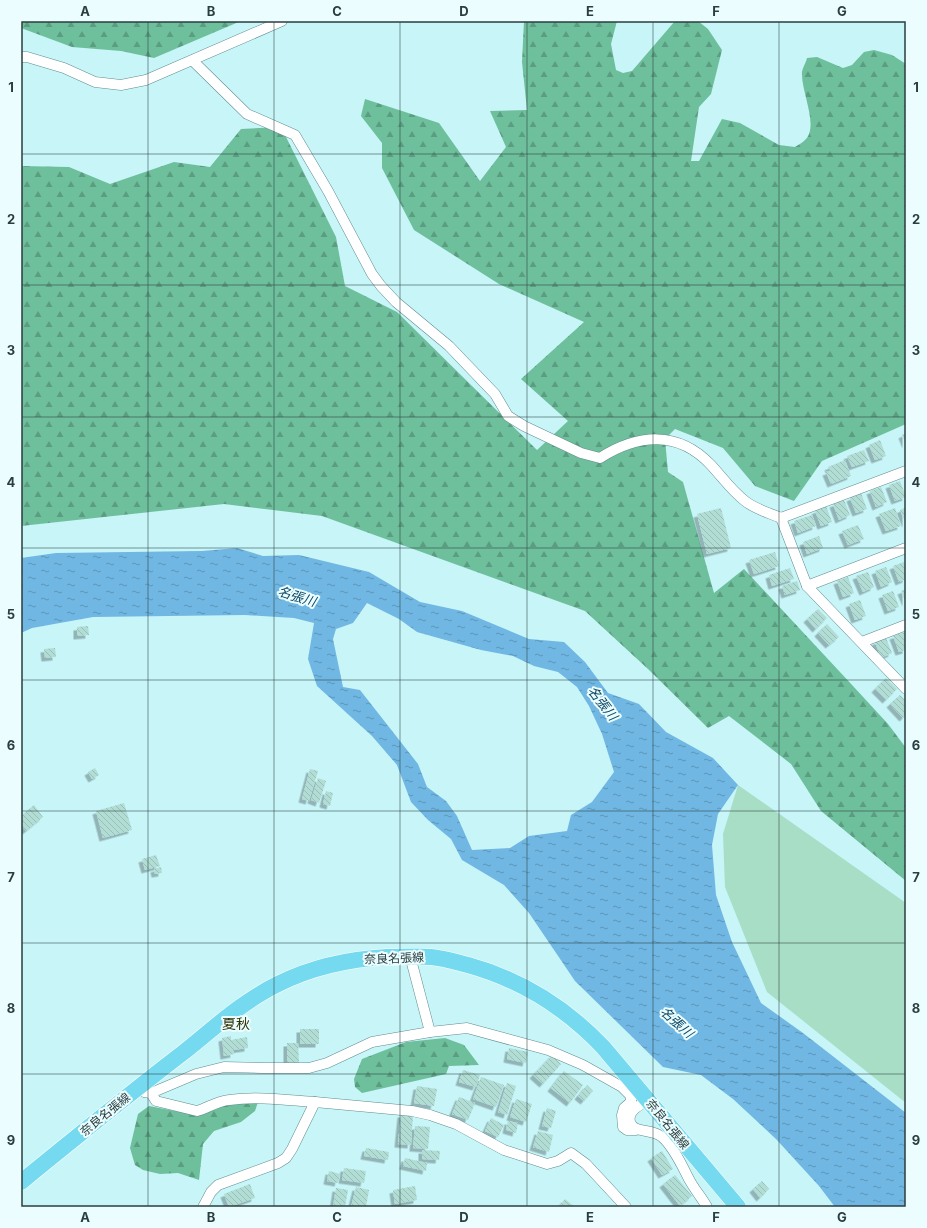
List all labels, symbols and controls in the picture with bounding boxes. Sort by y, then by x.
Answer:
text: A [80,3,90,19]
text: B [207,3,216,19]
text: C [332,3,342,19]
text: D [459,3,469,19]
text: E [586,3,594,19]
text: F [712,3,720,19]
text: G [837,3,847,19]
text: 1 [8,79,14,95]
text: 1 [913,79,919,95]
text: 2 [7,211,15,227]
text: 2 [912,211,920,227]
text: 3 [7,342,15,358]
text: 3 [912,342,920,358]
text: 4 [7,474,16,490]
text: 4 [912,474,921,490]
water label: 名張川 [276,583,320,610]
text: 5 [7,606,15,622]
text: 5 [912,606,920,622]
water label: 名張川 [585,683,623,725]
text: 6 [7,737,15,753]
text: 6 [912,737,920,753]
text: 7 [7,869,15,885]
text: 7 [912,869,920,885]
street label: 奈良名張線 [364,949,424,967]
text: 8 [7,1000,15,1016]
text: 8 [912,1000,920,1016]
water label: 名張川 [657,1003,698,1042]
district label: 夏秋 [222,1015,250,1032]
street label: 奈良名張線 [77,1089,133,1139]
street label: 奈良名張線 [643,1096,693,1152]
text: 9 [7,1132,15,1148]
text: 9 [912,1132,920,1148]
text: A [80,1209,90,1225]
text: B [207,1209,216,1225]
text: C [332,1209,342,1225]
text: D [459,1209,469,1225]
text: E [586,1209,594,1225]
text: F [712,1209,720,1225]
text: G [837,1209,847,1225]

